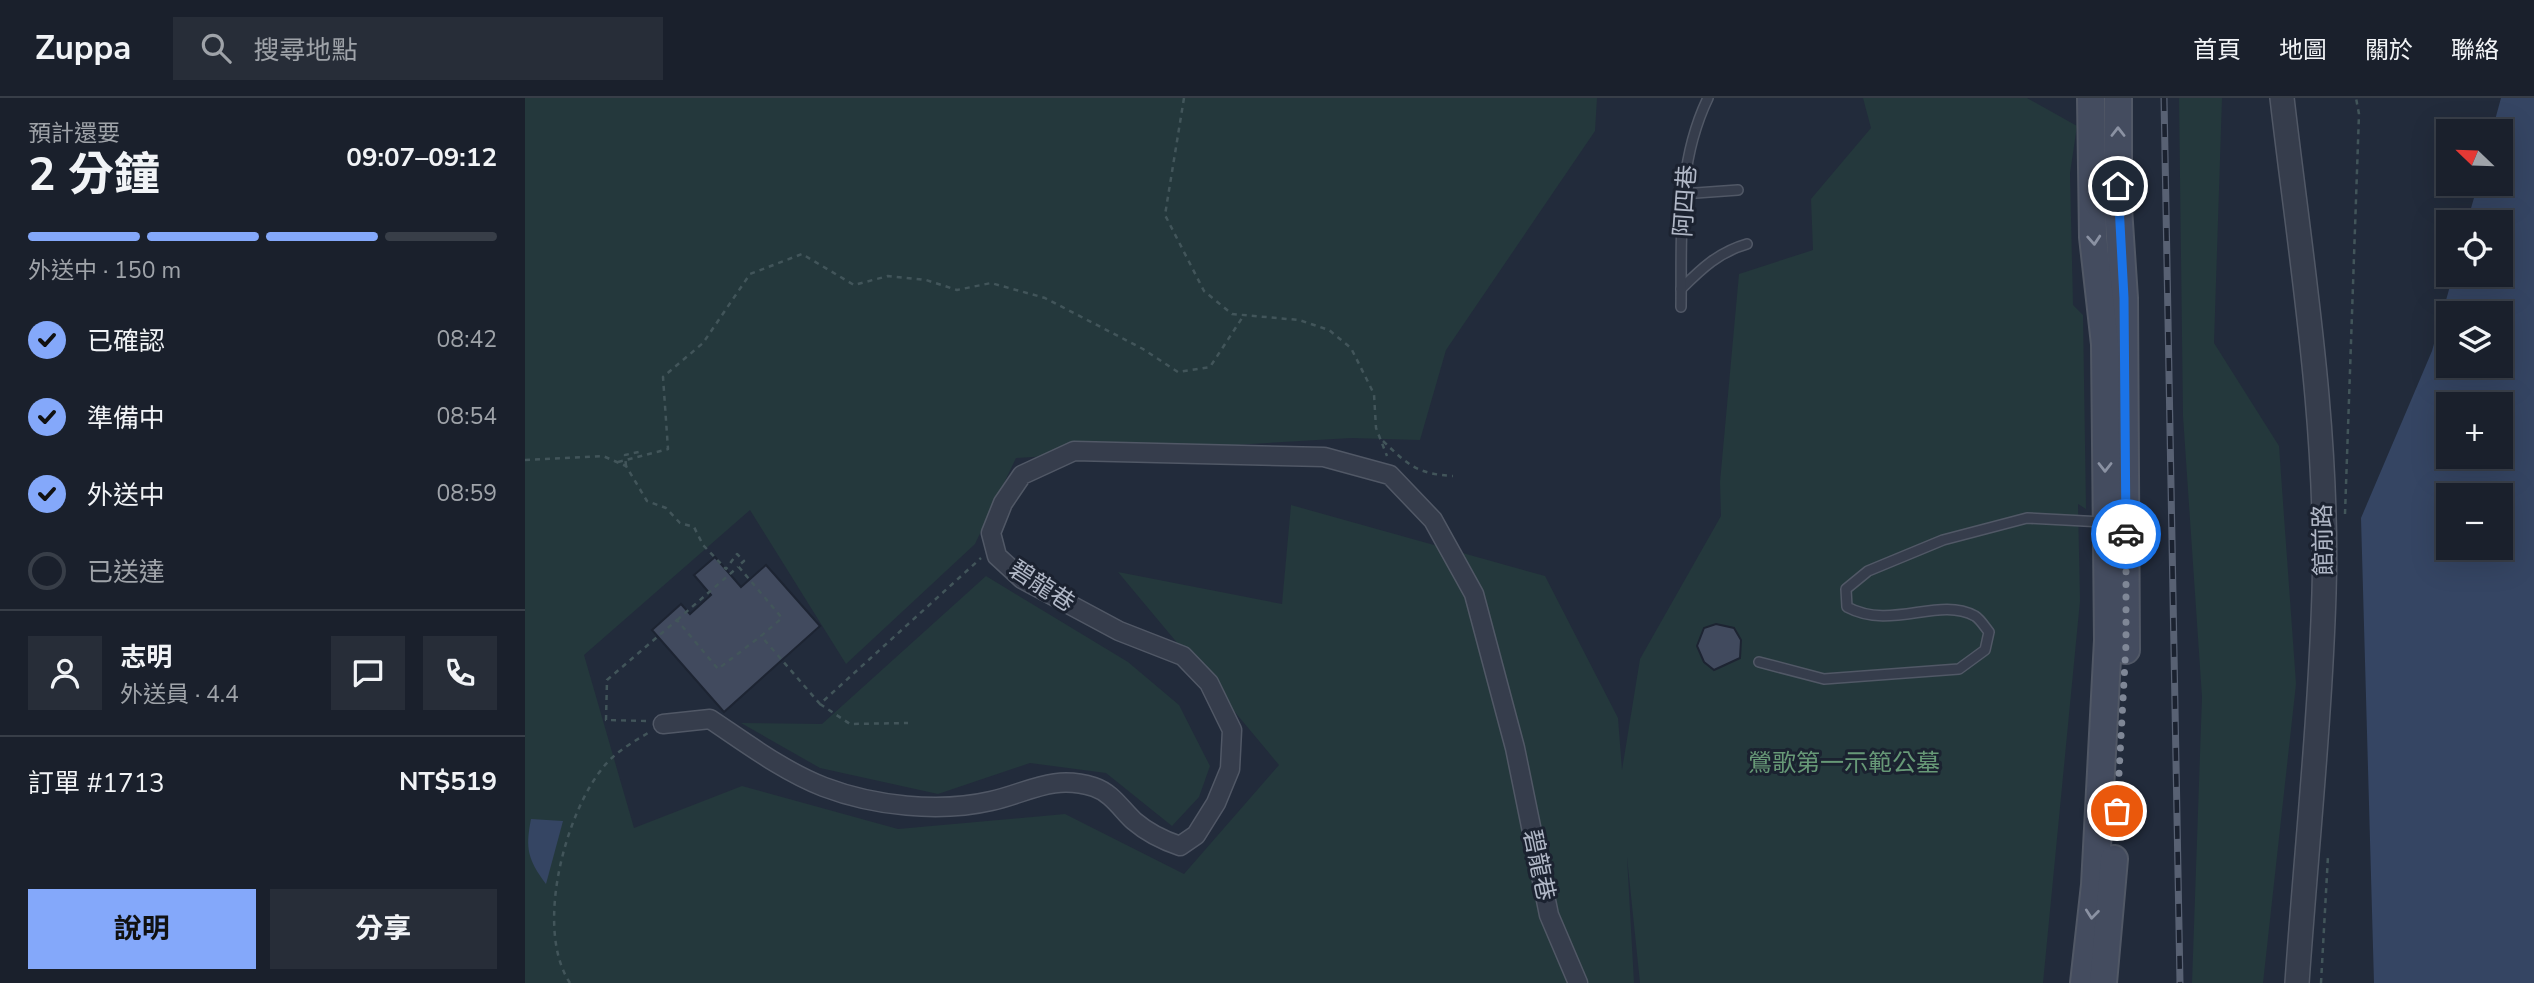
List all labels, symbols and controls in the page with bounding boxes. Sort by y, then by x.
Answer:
search box [173,17,663,80]
text: Zuppa [35,26,131,71]
icon: search [197,29,235,67]
text: 搜尋地點 [253,33,357,68]
text: 首頁 [2193,34,2241,66]
text: 地圖 [2279,34,2327,66]
text: 關於 [2365,34,2413,66]
text: 聯絡 [2451,34,2499,66]
text: 預計還要 [28,118,120,149]
north arrow [2436,119,2513,196]
map controls [2436,119,2513,560]
one-way arrow [2110,126,2126,137]
text: 09:07–09:12 [346,140,497,175]
text: 2 分鐘 [28,143,160,206]
pin [2088,156,2148,216]
street label: 阿四巷 [1667,164,1703,238]
icon: home [2099,167,2137,205]
button: locate [2436,210,2513,287]
one-way arrow [2086,234,2101,245]
text: 外送中 · 150 m [28,255,181,286]
button: layers [2436,301,2513,378]
icon: check [28,321,66,359]
text: 已確認 [87,324,165,359]
text: 08:42 [437,324,497,355]
button: + [2436,392,2513,469]
icon: check [28,398,66,436]
text: 準備中 [87,401,165,436]
text: 08:54 [437,401,497,432]
one-way arrow [2097,462,2113,472]
icon: check [28,475,66,513]
text: 外送中 [87,478,165,513]
text: 08:59 [437,478,497,509]
button: − [2436,483,2513,560]
courier [2091,499,2161,569]
street label: 館前路 [2306,504,2340,576]
icon: car [2107,515,2145,553]
street label: 碧龍巷 [1003,553,1081,619]
text: 已送達 [87,555,165,590]
button: person [28,636,102,710]
button: chat [331,636,405,710]
button: phone [423,636,497,710]
text: 志明 [120,640,172,675]
text: 外送員 · 4.4 [120,679,239,710]
park label: 鶯歌第一示範公墓 [1748,747,1940,779]
text: NT$519 [399,764,497,799]
text: 訂單 #1713 [28,766,165,801]
pin [2087,781,2147,841]
icon: bag [2098,792,2136,830]
street label: 碧龍巷 [1516,826,1562,904]
button: 說明 [28,889,256,969]
button: 分享 [270,889,497,969]
one-way arrow [2084,908,2099,920]

